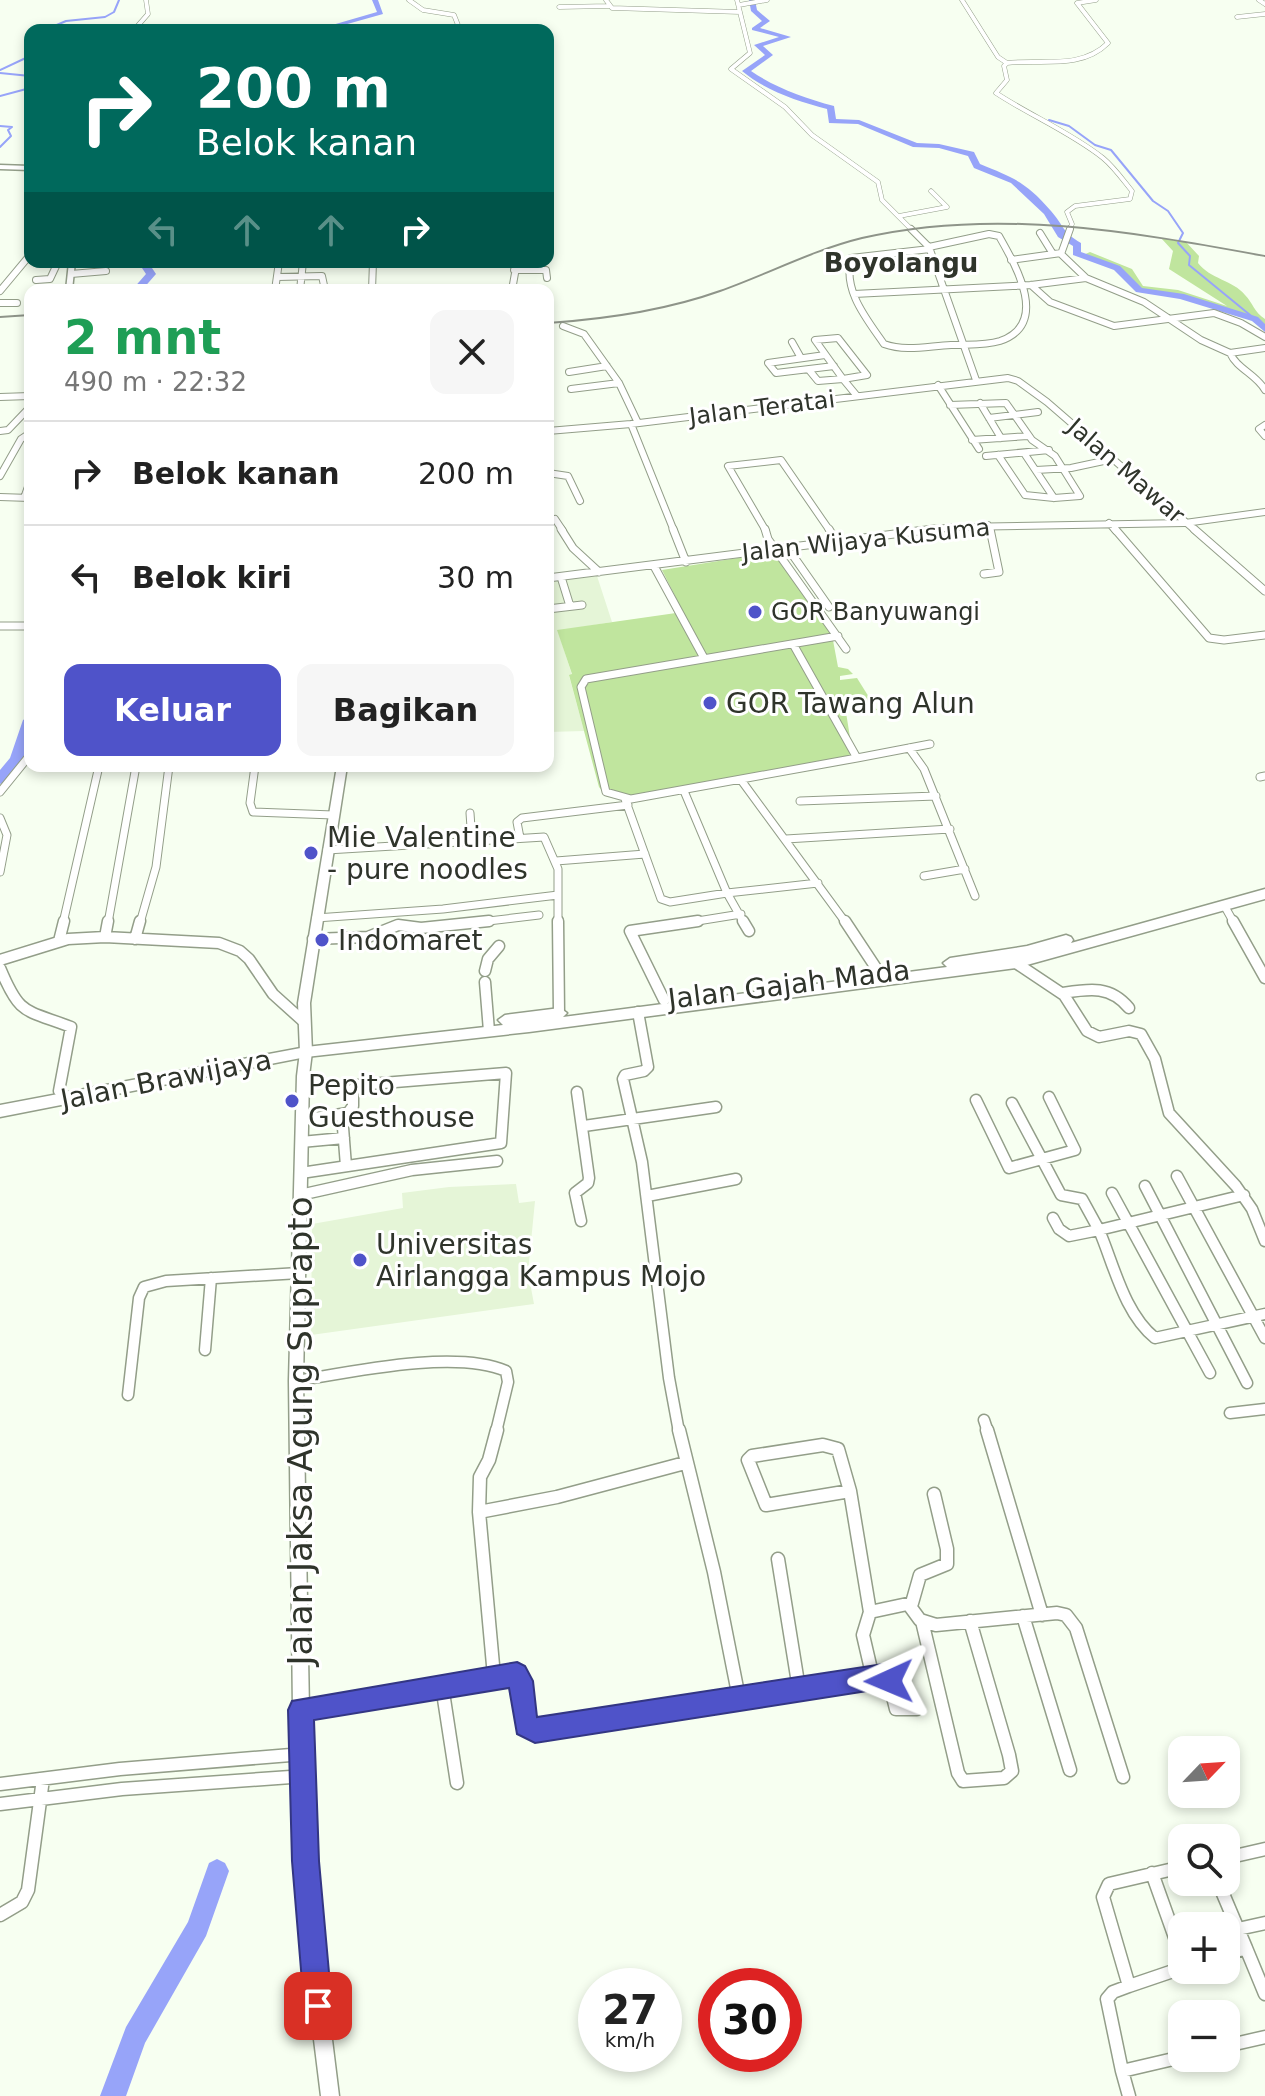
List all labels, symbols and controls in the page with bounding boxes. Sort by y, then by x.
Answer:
text: 200 m [196,55,391,120]
icon: right [64,56,168,160]
text: Belok kanan [196,122,417,163]
icon: left [141,208,185,252]
icon: ahead [225,208,269,252]
icon: ahead [309,208,353,252]
icon: right [393,208,437,252]
district label: Boyolangu [824,248,978,278]
text: 2 mnt [64,309,221,365]
button: close [430,310,514,394]
text: 490 m · 22:32 [64,367,247,397]
street label: Jalan Teratai [685,385,837,431]
street label: Jalan Mawar [1060,411,1190,529]
icon: right [64,451,108,495]
text: Belok kanan [132,456,340,491]
text: 200 m [418,456,514,491]
street label: Jalan Wijaya Kusuma [739,513,991,567]
icon: left [64,555,108,599]
text: Belok kiri [132,560,292,595]
text: 30 m [437,560,514,595]
place label: GOR Banyuwangi [771,598,980,626]
marker: GOR Banyuwangi [746,603,764,621]
button: Keluar [64,664,281,756]
button: Bagikan [297,664,514,756]
place label: GOR Tawang Alun [726,687,975,720]
marker: GOR Tawang Alun [701,694,719,712]
place label: Mie Valentine - pure noodles [327,821,528,886]
marker: Mie Valentine - pure noodles [302,844,320,862]
place label: Indomaret [338,924,482,957]
marker: Indomaret [313,931,331,949]
street label: Jalan Gajah Mada [664,953,912,1016]
street label: Jalan Brawijaya [56,1043,274,1117]
place label: Pepito Guesthouse [308,1069,475,1134]
marker: Pepito Guesthouse [283,1092,301,1110]
street label: Jalan Jaksa Agung Suprapto [280,1197,320,1667]
place label: Universitas Airlangga Kampus Mojo [376,1228,706,1293]
marker: Universitas Airlangga Kampus Mojo [351,1251,369,1269]
position arrow [847,1639,931,1723]
north arrow [1168,1736,1240,1808]
map controls [1168,1736,1240,2072]
button: search [1168,1824,1240,1896]
button: + [1168,1912,1240,1984]
speed limit sign: 30 [698,1968,802,2072]
pin [284,1972,352,2040]
icon: arrive [296,1984,340,2028]
text: 27 [602,1987,658,2033]
button: − [1168,2000,1240,2072]
text: km/h [605,2028,655,2052]

